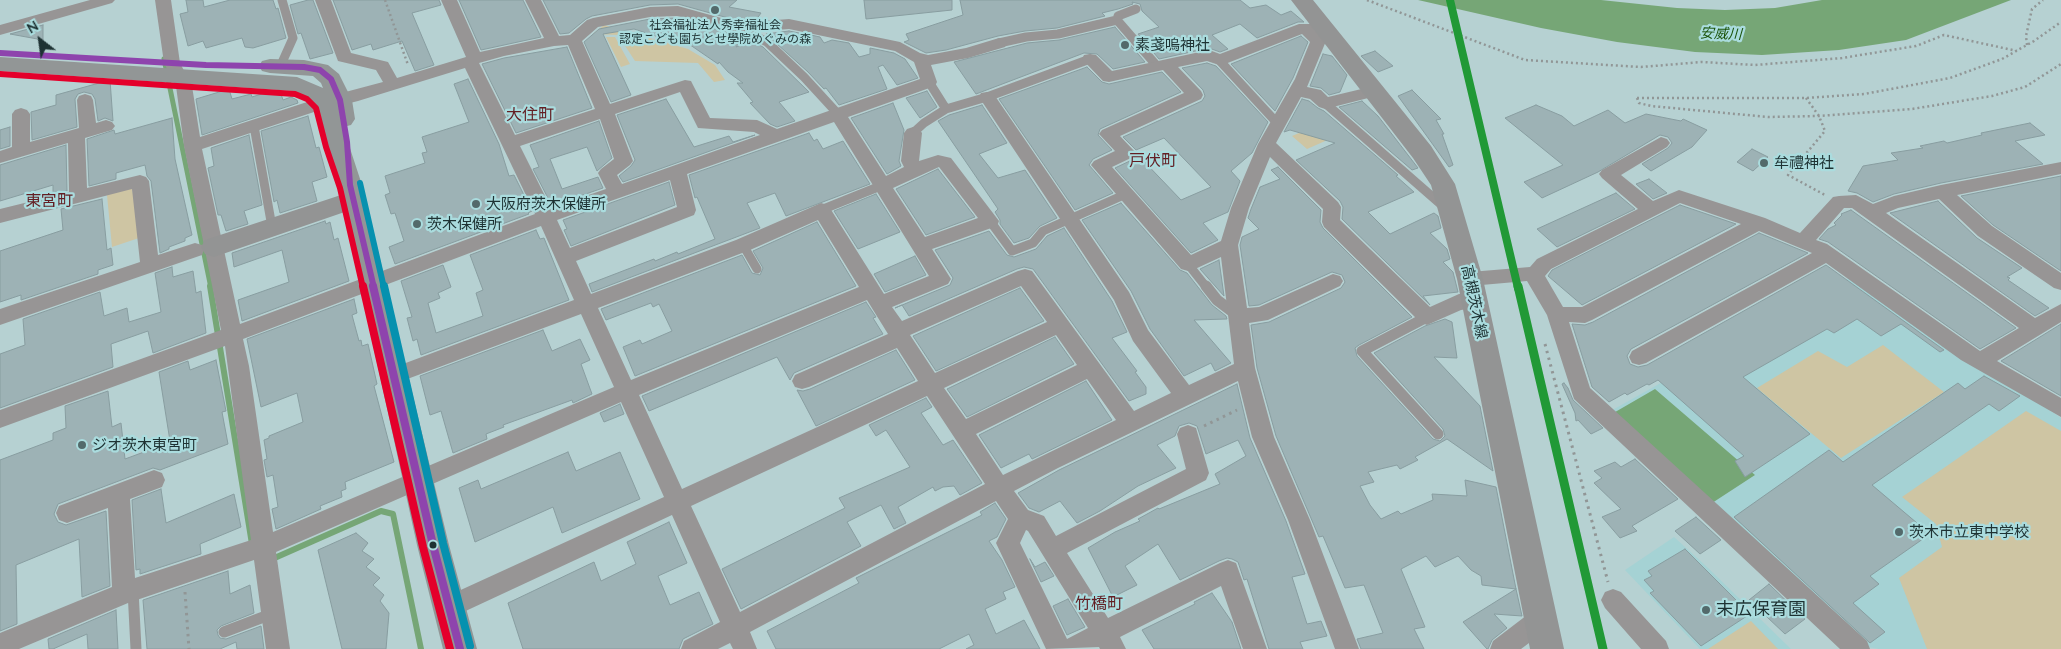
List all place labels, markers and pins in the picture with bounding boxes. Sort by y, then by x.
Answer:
marker: 社会福祉法人秀幸福祉会 認定こども園ちとせ學院めぐみの森 [709,4,721,16]
place label: 社会福祉法人秀幸福祉会 認定こども園ちとせ學院めぐみの森 [619,18,811,46]
place label: 素戔嗚神社 [1135,36,1210,54]
marker: 素戔嗚神社 [1119,39,1131,51]
place label: 牟禮神社 [1774,154,1834,172]
marker: 牟禮神社 [1758,157,1770,169]
place label: 大阪府茨木保健所 [486,195,606,213]
marker: 大阪府茨木保健所 [470,198,482,210]
place label: 茨木保健所 [427,215,502,233]
marker: 茨木保健所 [411,218,423,230]
place label: ジオ茨木東宮町 [92,436,197,454]
marker: ジオ茨木東宮町 [76,439,88,451]
place label: 茨木市立東中学校 [1909,523,2029,541]
marker: 茨木市立東中学校 [1893,526,1905,538]
unlabelled marker [428,540,438,550]
place label: 末広保育園 [1716,599,1806,621]
marker: 末広保育園 [1700,604,1712,616]

